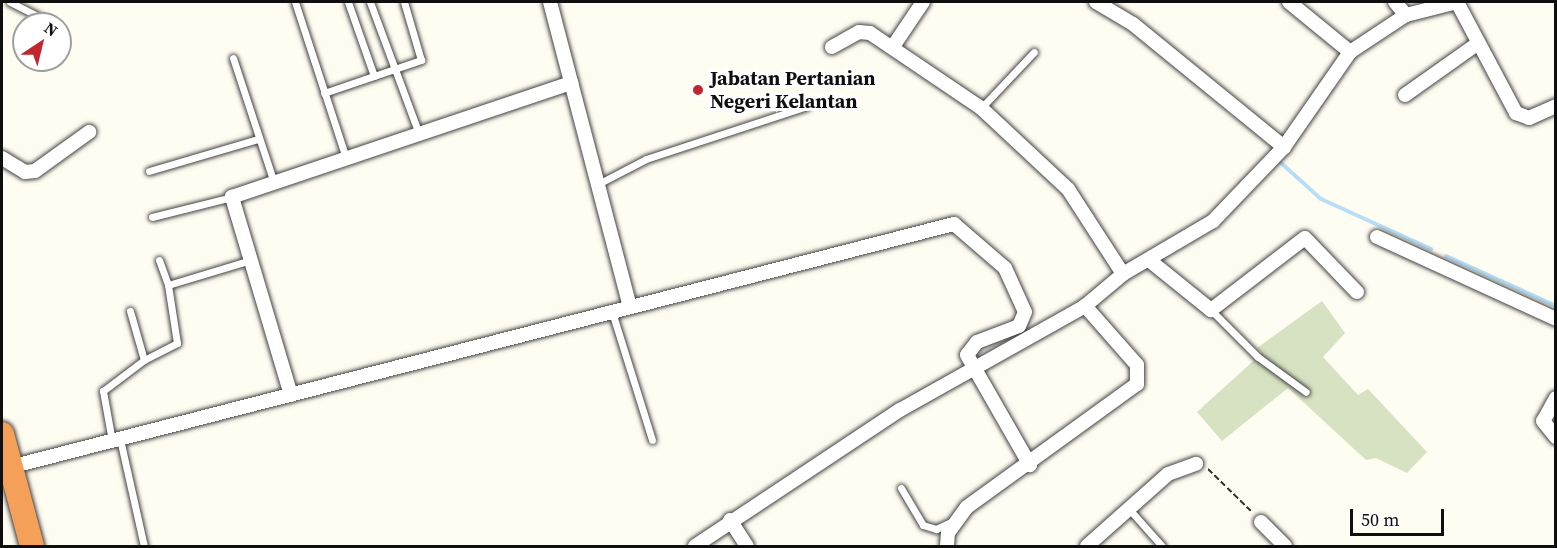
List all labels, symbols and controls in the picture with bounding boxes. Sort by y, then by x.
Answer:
north arrow [12,12,72,72]
text: N [40,17,62,41]
place label: Jabatan Pertanian Negeri Kelantan [710,66,876,113]
marker: Jabatan Pertanian Negeri Kelantan [691,83,705,97]
scale bar [1353,497,1448,535]
text: 50 m [1361,507,1399,532]

